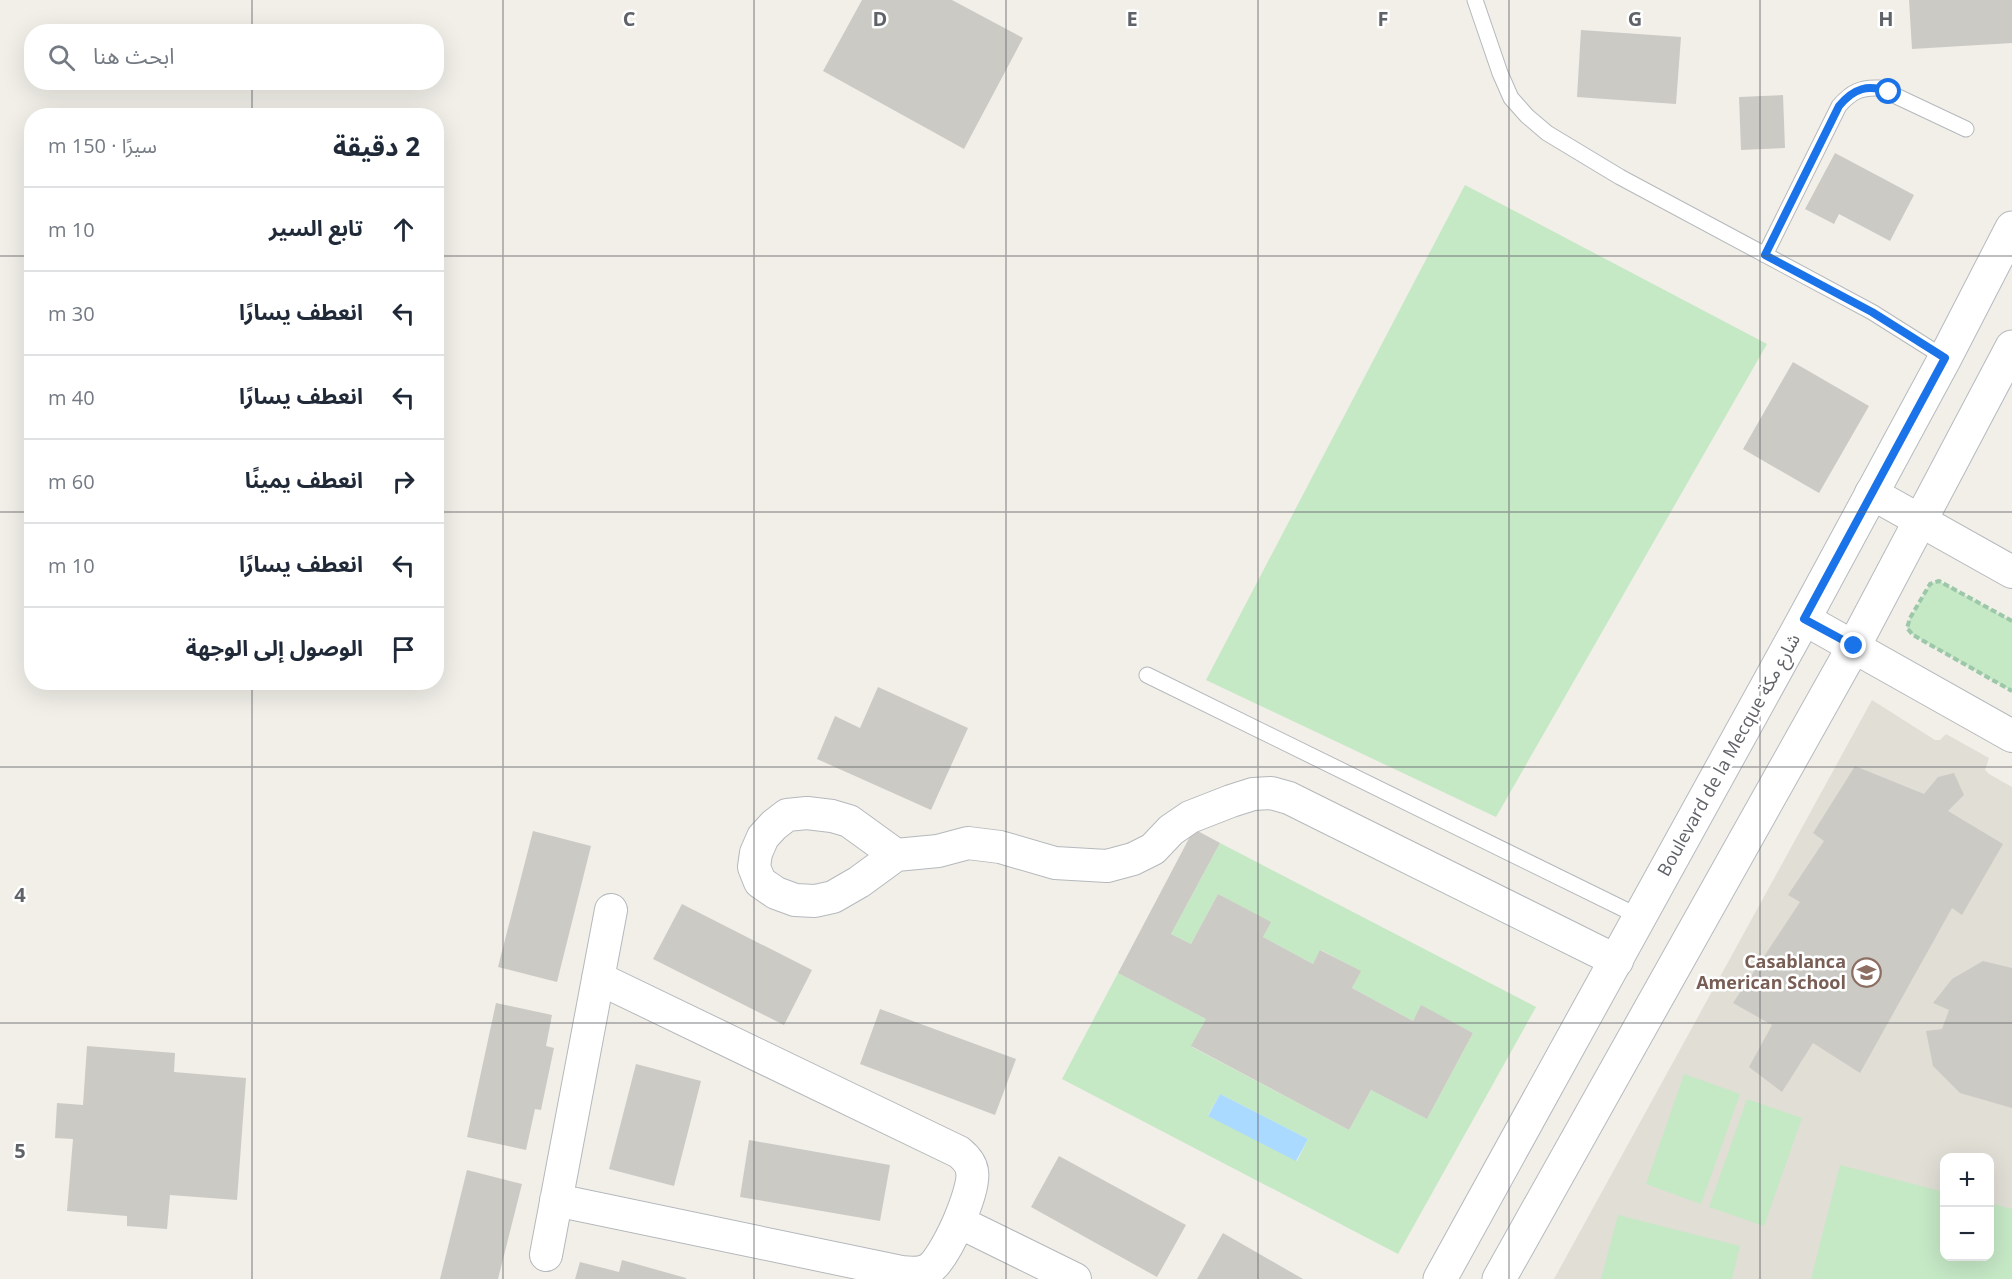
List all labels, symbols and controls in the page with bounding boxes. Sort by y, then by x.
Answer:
text: C [623,5,636,32]
text: D [873,5,887,32]
text: E [1126,5,1138,32]
text: F [1378,5,1388,32]
text: G [1628,5,1642,32]
text: H [1878,5,1894,32]
search box [24,24,444,90]
text: ابحث هنا [93,40,175,70]
icon: search [45,41,78,74]
route start [1875,78,1901,104]
text: 2 دقيقة [333,128,420,164]
text: سيرًا · 150 m [48,132,157,159]
text: تابع السير [269,212,363,242]
icon: ahead [387,213,420,246]
text: 10 m [48,216,95,243]
text: انعطف يسارًا [239,296,363,326]
icon: left [387,297,420,330]
text: 30 m [48,300,95,327]
text: انعطف يسارًا [239,380,363,410]
icon: left [387,381,420,414]
text: 40 m [48,384,95,411]
text: انعطف يمينًا [245,464,363,494]
icon: right [387,465,420,498]
text: 60 m [48,468,95,495]
text: انعطف يسارًا [239,548,363,578]
icon: left [387,549,420,582]
text: 10 m [48,552,95,579]
street label: Boulevard de la Mecque شارع مكة [1651,629,1808,882]
text: الوصول إلى الوجهة [185,632,363,662]
route end [1840,632,1866,658]
icon: arrive [387,633,420,666]
text: 4 [14,881,26,908]
place label: Casablanca American School [1696,949,1846,994]
school or university icon: Casablanca American School [1851,956,1883,988]
text: 5 [14,1137,26,1164]
map controls [1940,1153,1994,1261]
button: + [1940,1153,1994,1207]
button: − [1940,1207,1994,1261]

